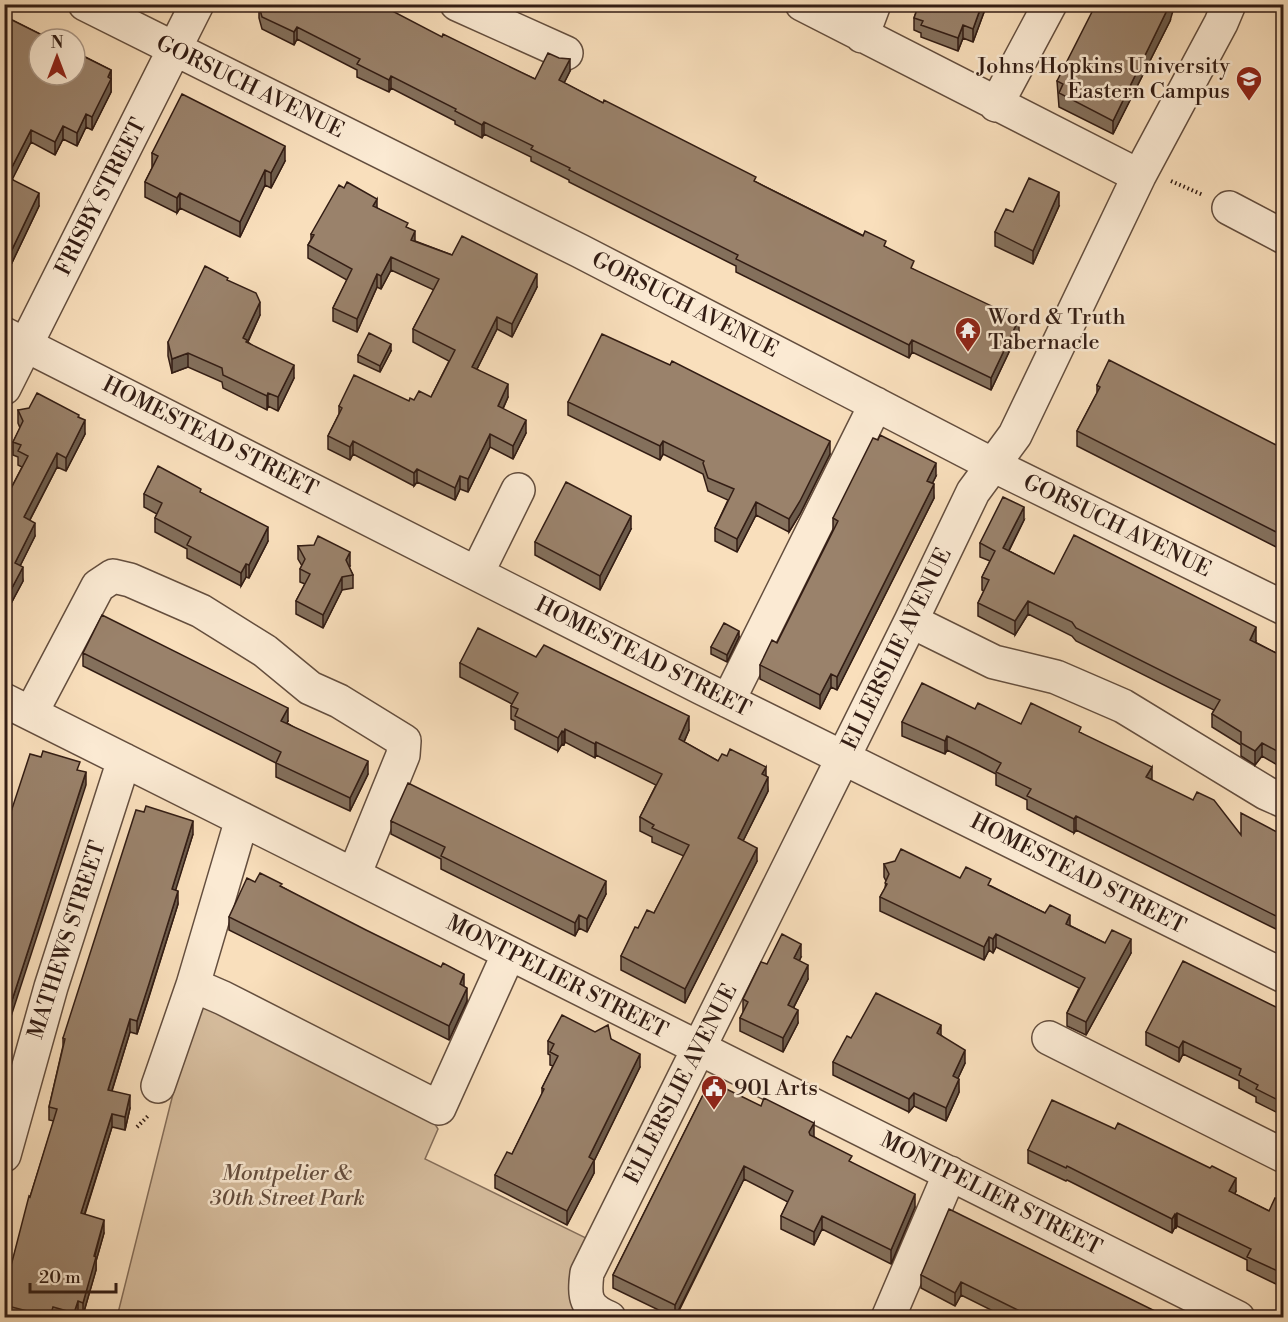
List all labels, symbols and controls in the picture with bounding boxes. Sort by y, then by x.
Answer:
north arrow [27,27,87,87]
street label: GORSUCH AVENUE [152,30,348,144]
text: N [51,33,64,53]
place label: Johns Hopkins University Eastern Campus [976,53,1230,105]
school or university icon: Johns Hopkins University Eastern Campus [1234,64,1264,102]
street label: FRISBY STREET [50,114,152,280]
street label: GORSUCH AVENUE [587,246,783,364]
place label: Word & Truth Tabernacle [987,304,1126,356]
temple icon: Word & Truth Tabernacle [953,315,983,353]
street label: HOMESTEAD STREET [98,371,322,503]
street label: GORSUCH AVENUE [1019,469,1215,583]
street label: ELLERSLIE AVENUE [836,544,958,754]
street label: HOMESTEAD STREET [531,591,755,723]
street label: HOMESTEAD STREET [966,808,1190,940]
street label: MATHEWS STREET [22,837,112,1043]
street label: MONTPELIER STREET [442,909,672,1045]
street label: ELLERSLIE AVENUE [619,979,743,1189]
public building icon: 901 Arts [699,1073,729,1111]
place label: 901 Arts [734,1075,818,1102]
street label: MONTPELIER STREET [876,1126,1106,1262]
park label: Montpelier & 30th Street Park [209,1160,365,1212]
scale bar [30,1256,116,1294]
text: 20 m [39,1266,81,1289]

